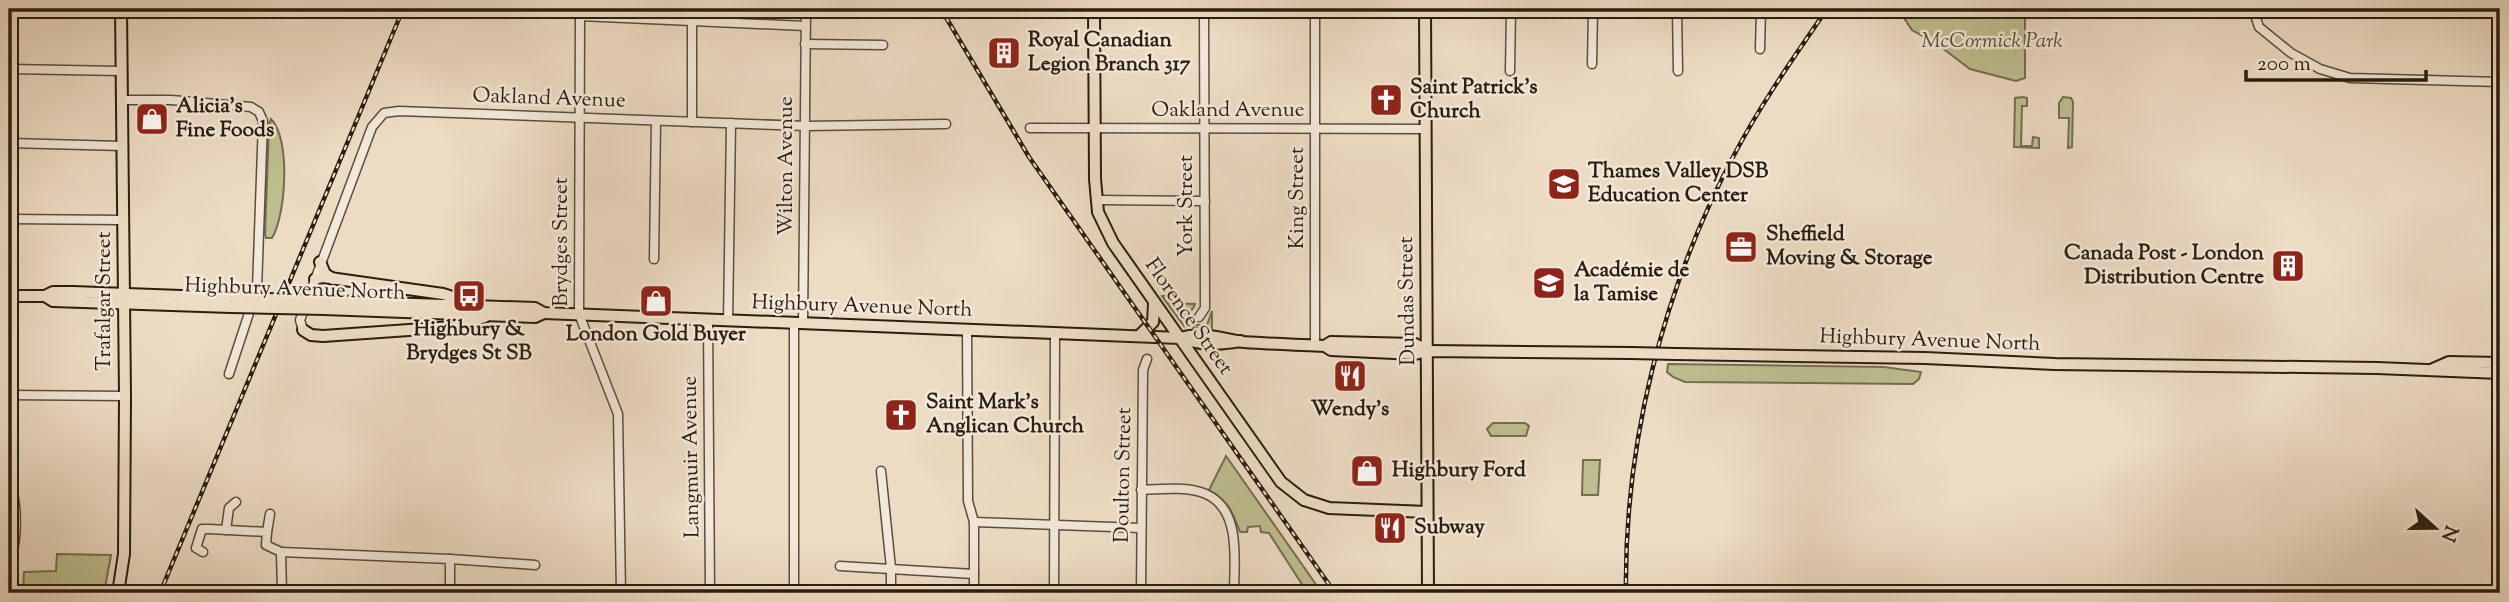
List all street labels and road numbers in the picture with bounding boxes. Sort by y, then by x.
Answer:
street label: Oakland Avenue [472,81,626,117]
street label: Wilton Avenue [772,96,802,236]
street label: Oakland Avenue [1151,96,1305,126]
street label: King Street [1283,147,1313,249]
street label: York Street [1172,155,1202,257]
street label: Brydges Street [547,177,577,307]
street label: Trafalgar Street [90,231,120,371]
street label: Dundas Street [1392,236,1424,366]
street label: Florence Street [1137,252,1239,382]
street label: Highbury Avenue North [184,271,406,309]
street label: Highbury Avenue North [751,288,973,326]
street label: Highbury Avenue North [1819,322,2041,360]
street label: Langmuir Avenue [676,376,708,538]
street label: Doulton Street [1108,407,1140,543]

